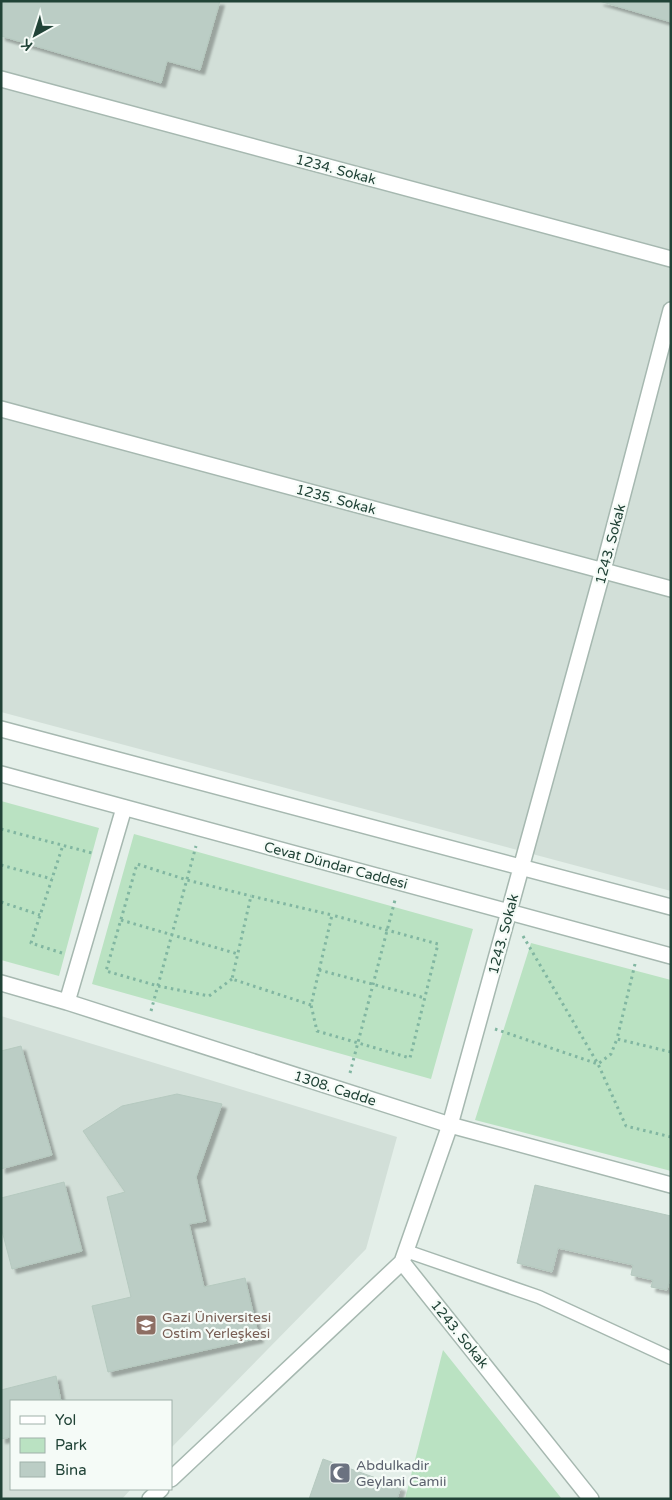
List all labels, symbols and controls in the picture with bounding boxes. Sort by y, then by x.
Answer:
north arrow [10,10,60,60]
text: K [18,35,36,54]
street label: 1234. Sokak [294,151,378,188]
street label: 1235. Sokak [294,481,378,518]
street label: 1243. Sokak [592,502,629,586]
street label: Cevat Dündar Caddesi [262,838,410,893]
street label: 1243. Sokak [485,892,522,976]
street label: 1308. Cadde [291,1067,378,1110]
street label: 1243. Sokak [427,1297,492,1372]
place label: Gazi Üniversitesi Ostim Yerleşkesi [162,1309,271,1342]
school or university icon: Gazi Üniversitesi Ostim Yerleşkesi [134,1313,158,1337]
legend [10,1400,172,1490]
text: Yol [55,1411,76,1429]
text: Park [55,1436,87,1454]
place label: Abdulkadir Geylani Camii [356,1457,446,1490]
text: Bina [55,1461,87,1479]
mosque icon: Abdulkadir Geylani Camii [328,1461,352,1485]

